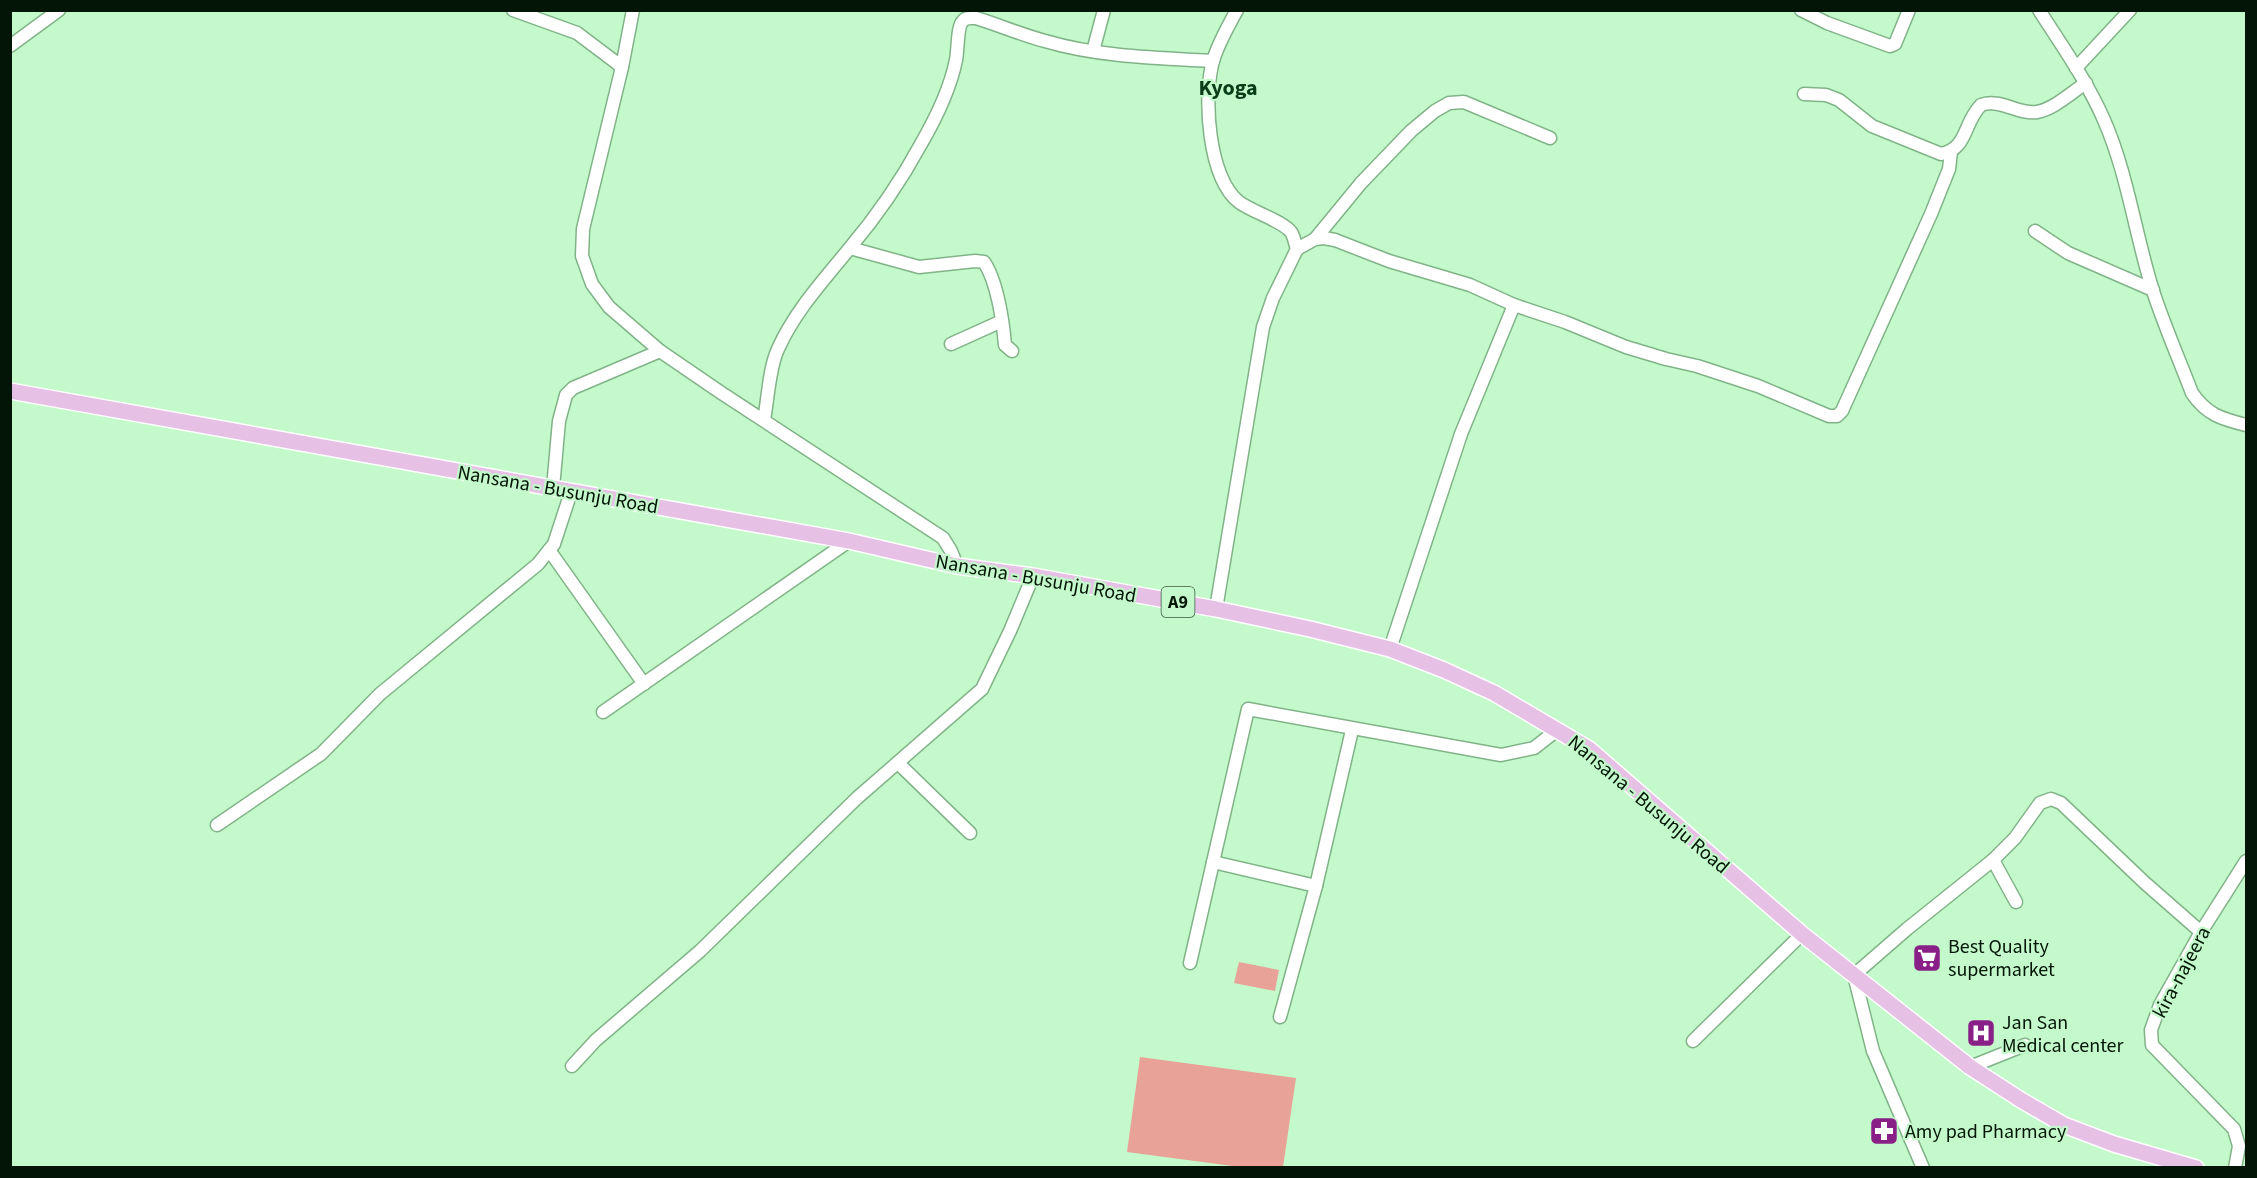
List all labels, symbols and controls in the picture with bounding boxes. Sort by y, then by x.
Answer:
district label: Kyoga [1198,72,1258,104]
street label: Nansana - Busunju Road [455,459,660,521]
street label: Nansana - Busunju Road [933,548,1138,610]
road number: A9 [1162,587,1194,617]
street label: Nansana - Busunju Road [1562,729,1735,881]
street label: kira-najeera [2146,922,2218,1023]
place label: Best Quality supermarket [1948,933,2055,984]
supermarket icon: Best Quality supermarket [1911,942,1943,974]
place label: Jan San Medical center [2002,1009,2124,1060]
hospital icon: Jan San Medical center [1965,1017,1997,1049]
pharmacy icon: Amy pad Pharmacy [1868,1115,1900,1147]
place label: Amy pad Pharmacy [1905,1118,2067,1146]

